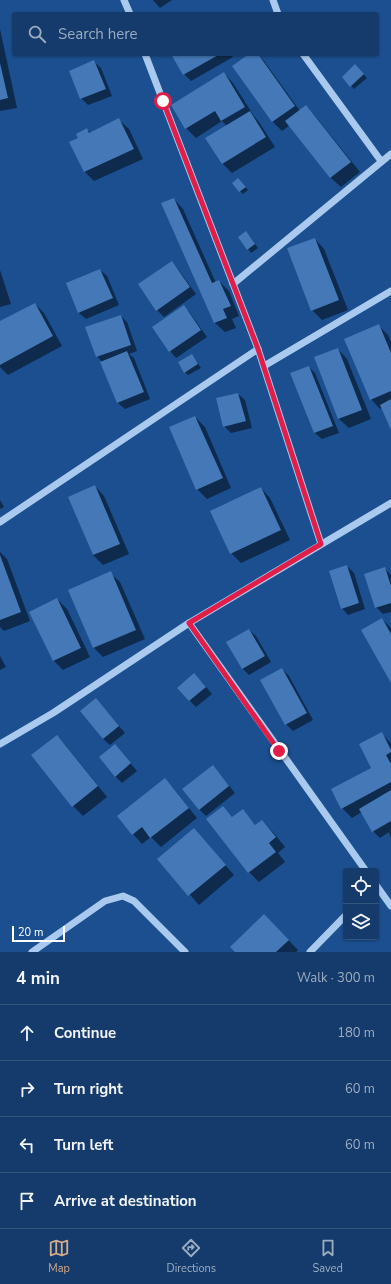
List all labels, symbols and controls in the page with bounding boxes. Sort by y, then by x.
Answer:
search box [12,12,379,56]
icon: search [26,23,48,45]
text: Search here [58,24,138,44]
route start [154,92,172,110]
route end [270,742,288,760]
map controls [343,868,379,940]
button: locate [343,868,379,904]
button: layers [343,904,379,940]
scale bar [12,924,65,943]
text: 20 m [18,925,43,940]
text: 4 min [16,967,60,990]
text: Walk · 300 m [297,969,375,987]
icon: ahead [16,1022,38,1044]
text: Continue [54,1023,116,1043]
text: 180 m [337,1024,375,1042]
icon: right [16,1078,38,1100]
text: Turn right [54,1079,123,1099]
text: 60 m [345,1080,375,1098]
icon: left [16,1134,38,1156]
text: Turn left [54,1135,113,1155]
text: 60 m [345,1136,375,1154]
icon: arrive [16,1190,38,1212]
text: Arrive at destination [54,1191,197,1211]
tab: Map [48,1237,70,1276]
tab: Directions [166,1237,216,1276]
tab: Saved [312,1237,343,1276]

